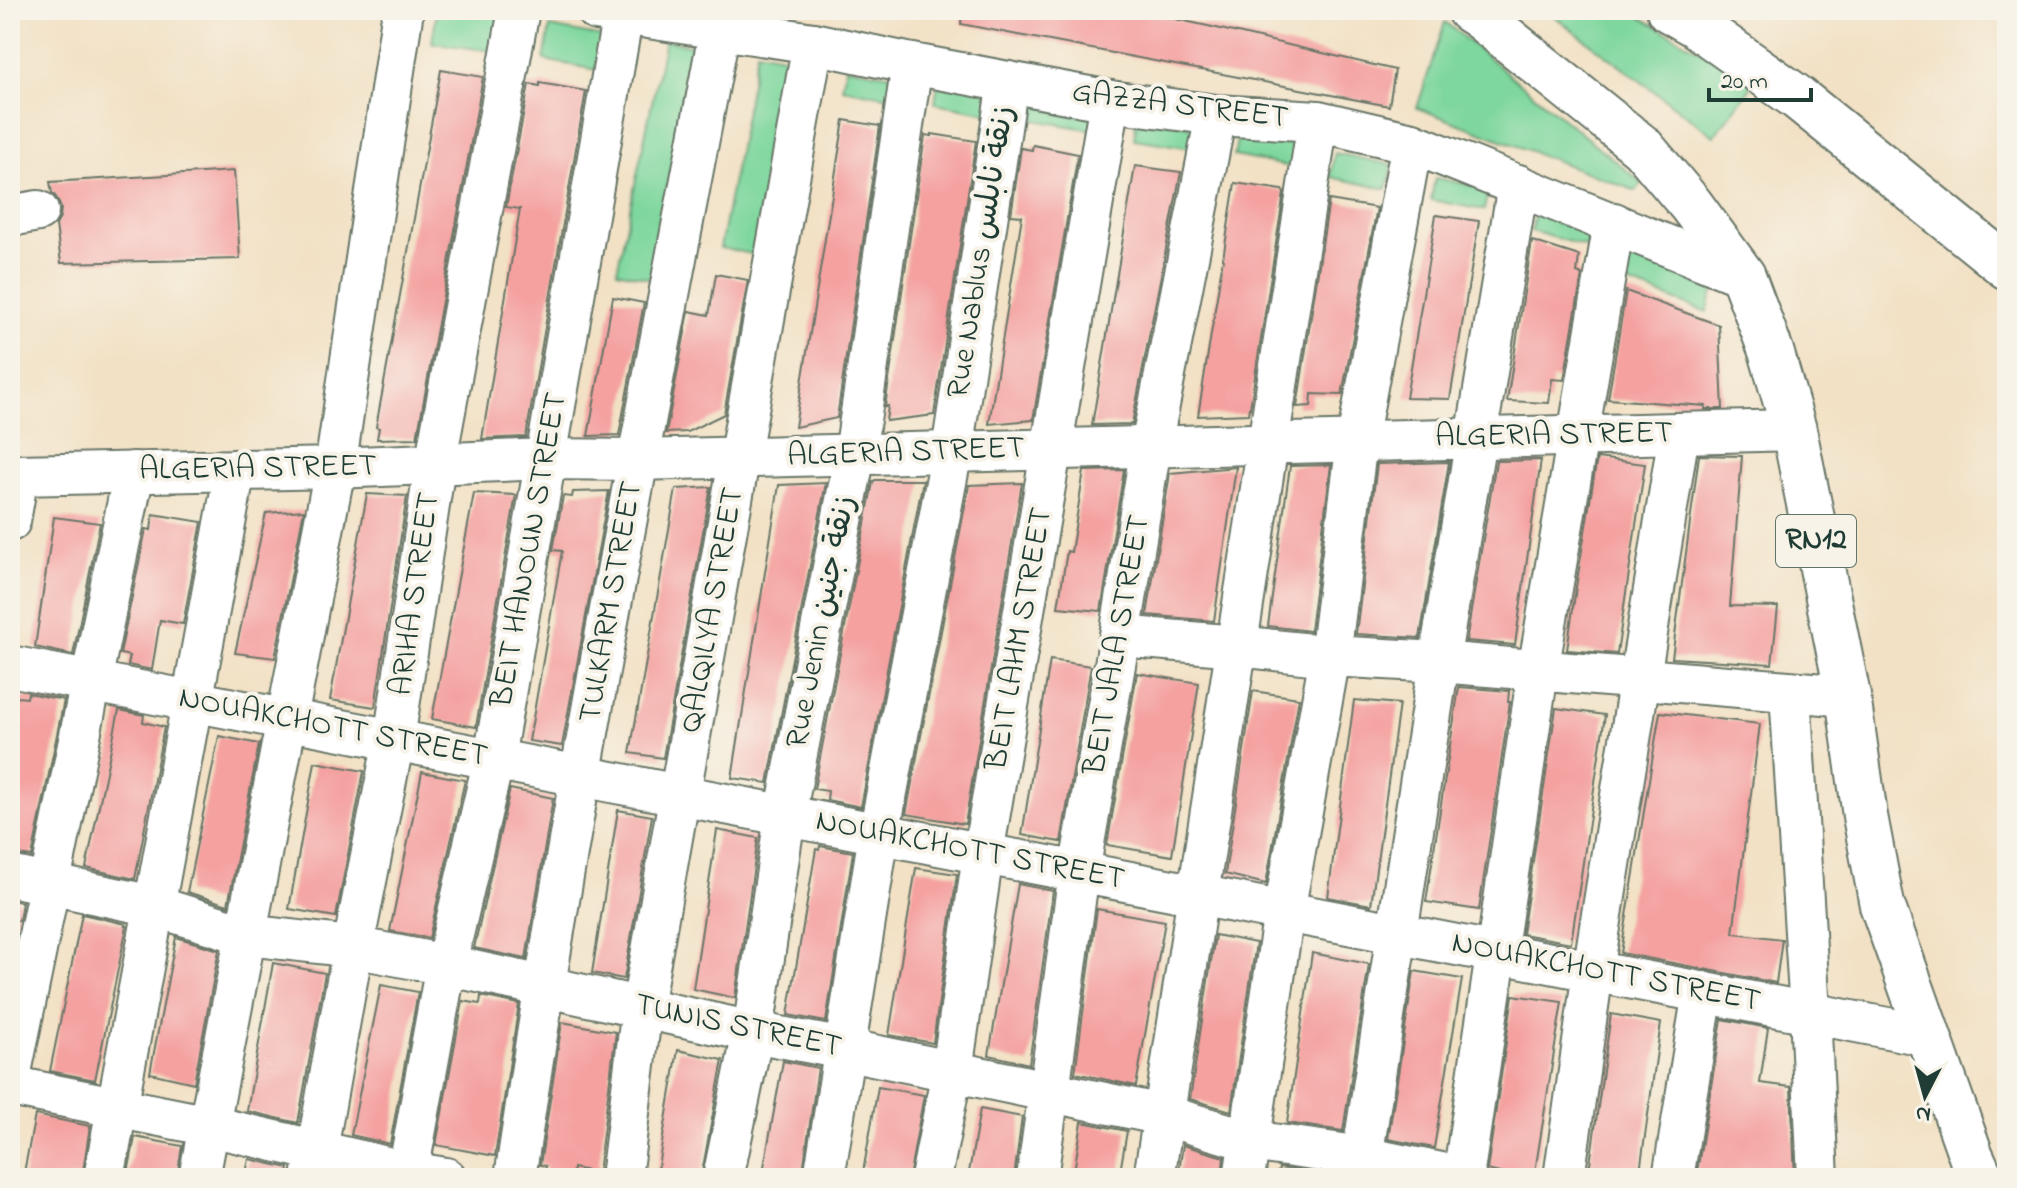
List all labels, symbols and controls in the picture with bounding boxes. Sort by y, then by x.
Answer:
scale bar [1709,52,1811,102]
text: 20 m [1721,65,1768,100]
street label: GAZZA STREET [1069,69,1291,143]
street label: Rue Nablus زنقة نابلس [936,102,1028,402]
street label: BEIT HANOUN STREET [479,389,581,712]
street label: ALGERIA STREET [1435,410,1673,462]
street label: ALGERIA STREET [786,425,1026,481]
street label: ALGERIA STREET [139,443,377,495]
street label: TULKARM STREET [568,478,656,726]
street label: QALQILYA STREET [668,484,758,736]
street label: ARIHA STREET [378,489,454,699]
street label: Rue Jenin زنقة جنين [774,492,870,752]
street label: BEIT LAHM STREET [974,504,1066,775]
street label: BEIT JALA STREET [1072,511,1164,780]
road number: RN12 [1776,515,1856,567]
street label: NOUAKCHOTT STREET [175,675,491,781]
street label: NOUAKCHOTT STREET [812,798,1128,904]
street label: NOUAKCHOTT STREET [1448,920,1764,1026]
street label: TUNIS STREET [630,982,846,1072]
north arrow [1885,1056,1965,1136]
text: N [1914,1096,1932,1130]

